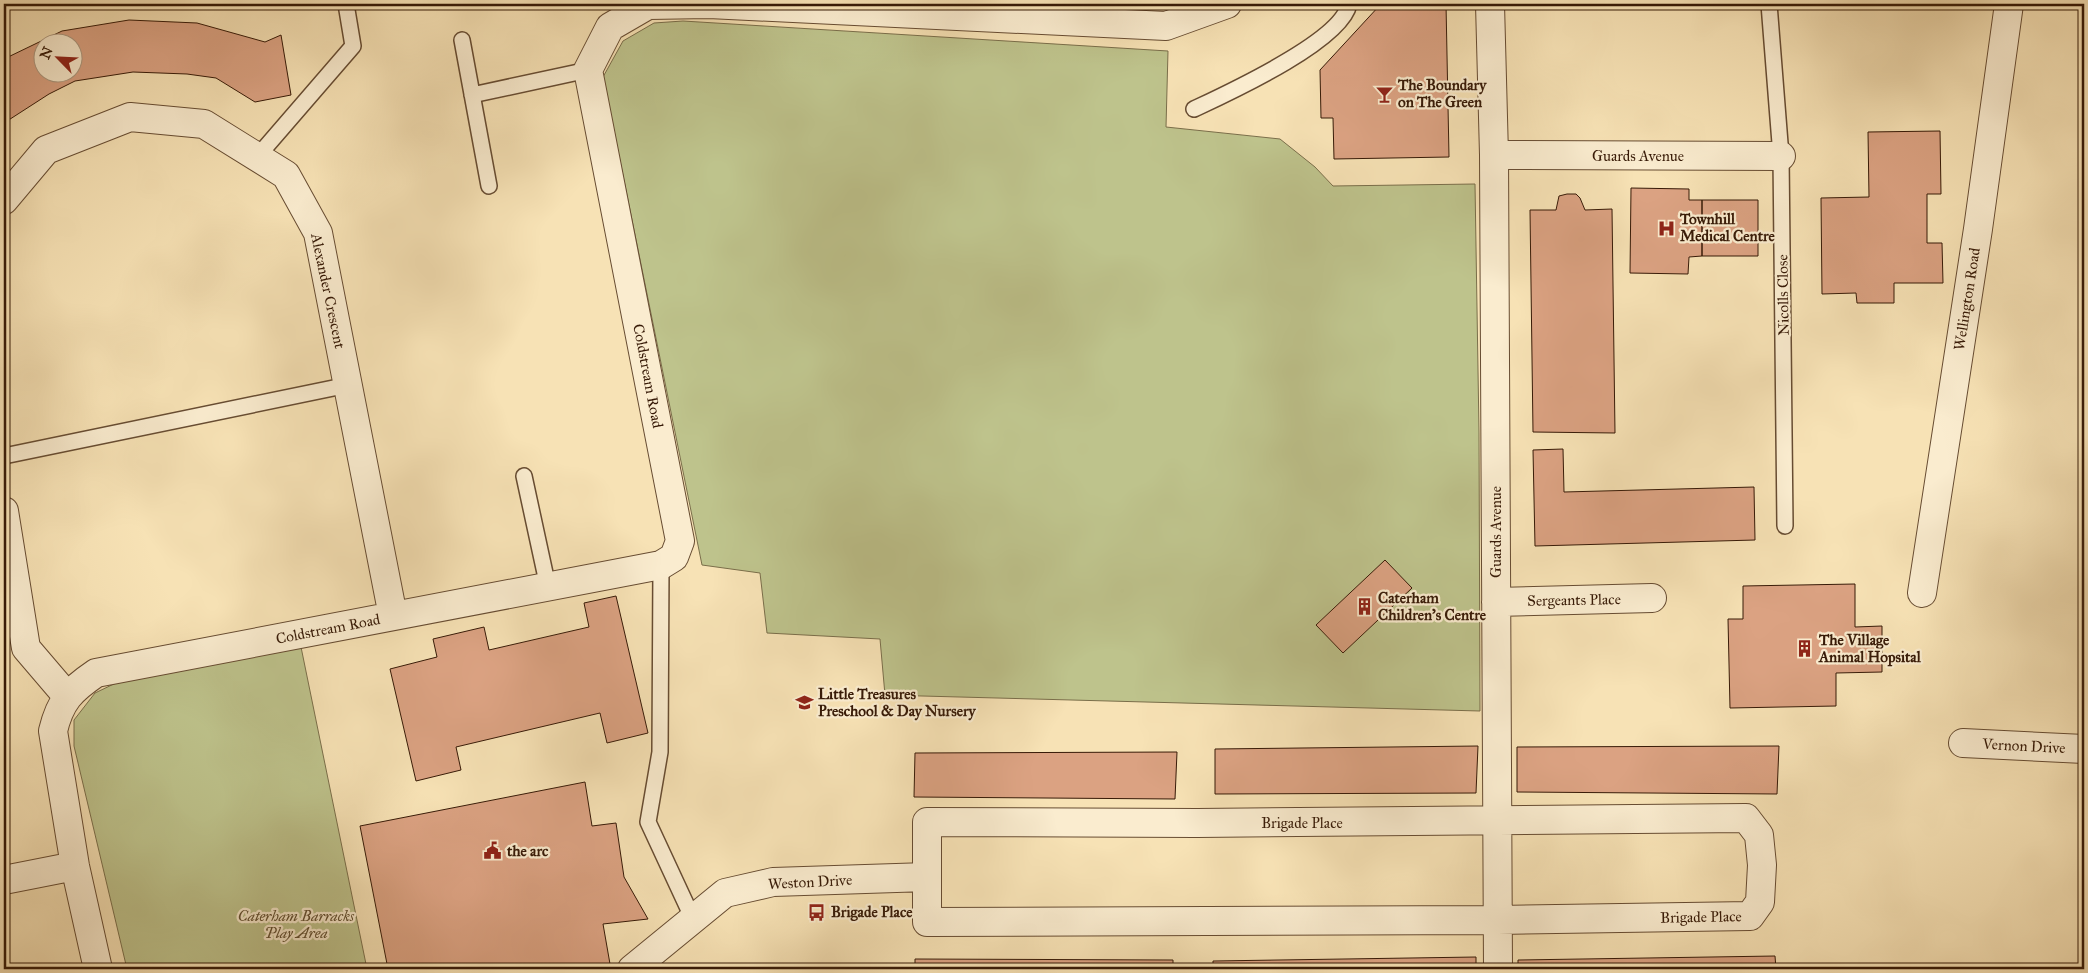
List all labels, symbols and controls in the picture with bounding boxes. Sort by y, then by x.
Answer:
north arrow [32,32,82,82]
text: N [36,44,57,62]
place label: The Boundary on The Green [1397,76,1487,111]
bar icon: The Boundary on The Green [1374,84,1394,104]
street label: Guards Avenue [1592,147,1684,165]
place label: Townhill Medical Centre [1679,210,1775,245]
hospital icon: Townhill Medical Centre [1656,218,1676,238]
street label: Alexander Crescent [307,231,349,351]
street label: Wellington Road [1950,246,1984,352]
street label: Nicolls Close [1773,254,1793,336]
street label: Coldstream Road [629,322,667,430]
street label: Guards Avenue [1487,486,1505,578]
place label: Caterham Children's Centre [1378,589,1487,624]
street label: Sergeants Place [1527,590,1621,610]
building icon: Caterham Children's Centre [1354,597,1374,617]
street label: Coldstream Road [274,610,382,648]
place label: The Village Animal Hopsital [1818,631,1922,667]
building icon: The Village Animal Hopsital [1795,639,1815,659]
place label: Little Treasures Preschool & Day Nursery [818,685,977,721]
school or university icon: Little Treasures Preschool & Day Nursery [794,693,814,713]
street label: Vernon Drive [1981,735,2066,757]
street label: Brigade Place [1261,814,1343,832]
public building icon: the arc [483,841,503,861]
place label: the arc [506,842,549,860]
street label: Weston Drive [767,871,853,893]
bus stop icon: Brigade Place [807,902,827,922]
place label: Brigade Place [831,903,913,922]
park label: Caterham Barracks Play Area [238,907,355,942]
street label: Brigade Place [1660,907,1742,927]

